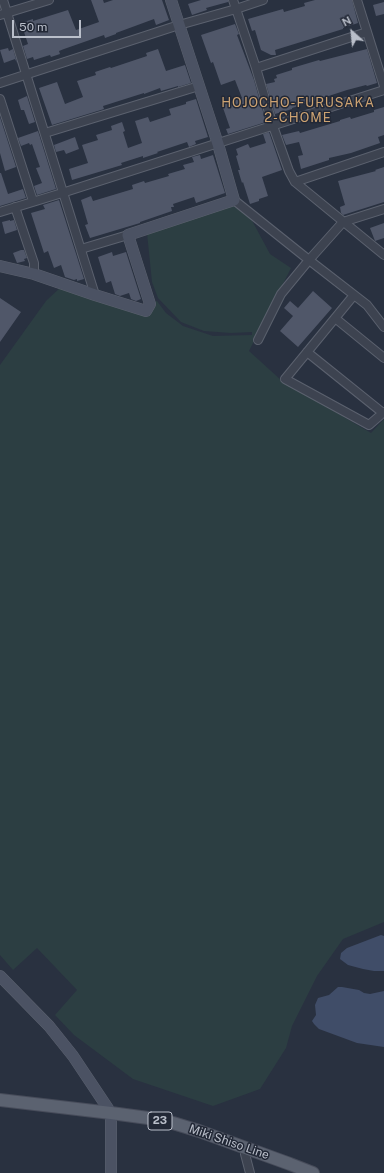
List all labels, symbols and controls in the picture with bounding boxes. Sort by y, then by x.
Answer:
scale bar [14,12,83,38]
north arrow [332,12,372,52]
text: N [340,14,353,29]
text: 50 m [19,20,47,34]
district label: HOJOCHO-FURUSAKA 2-CHOME [221,95,375,126]
road number: 23 [148,1112,172,1130]
street label: Miki Shiso Line [187,1122,271,1162]

